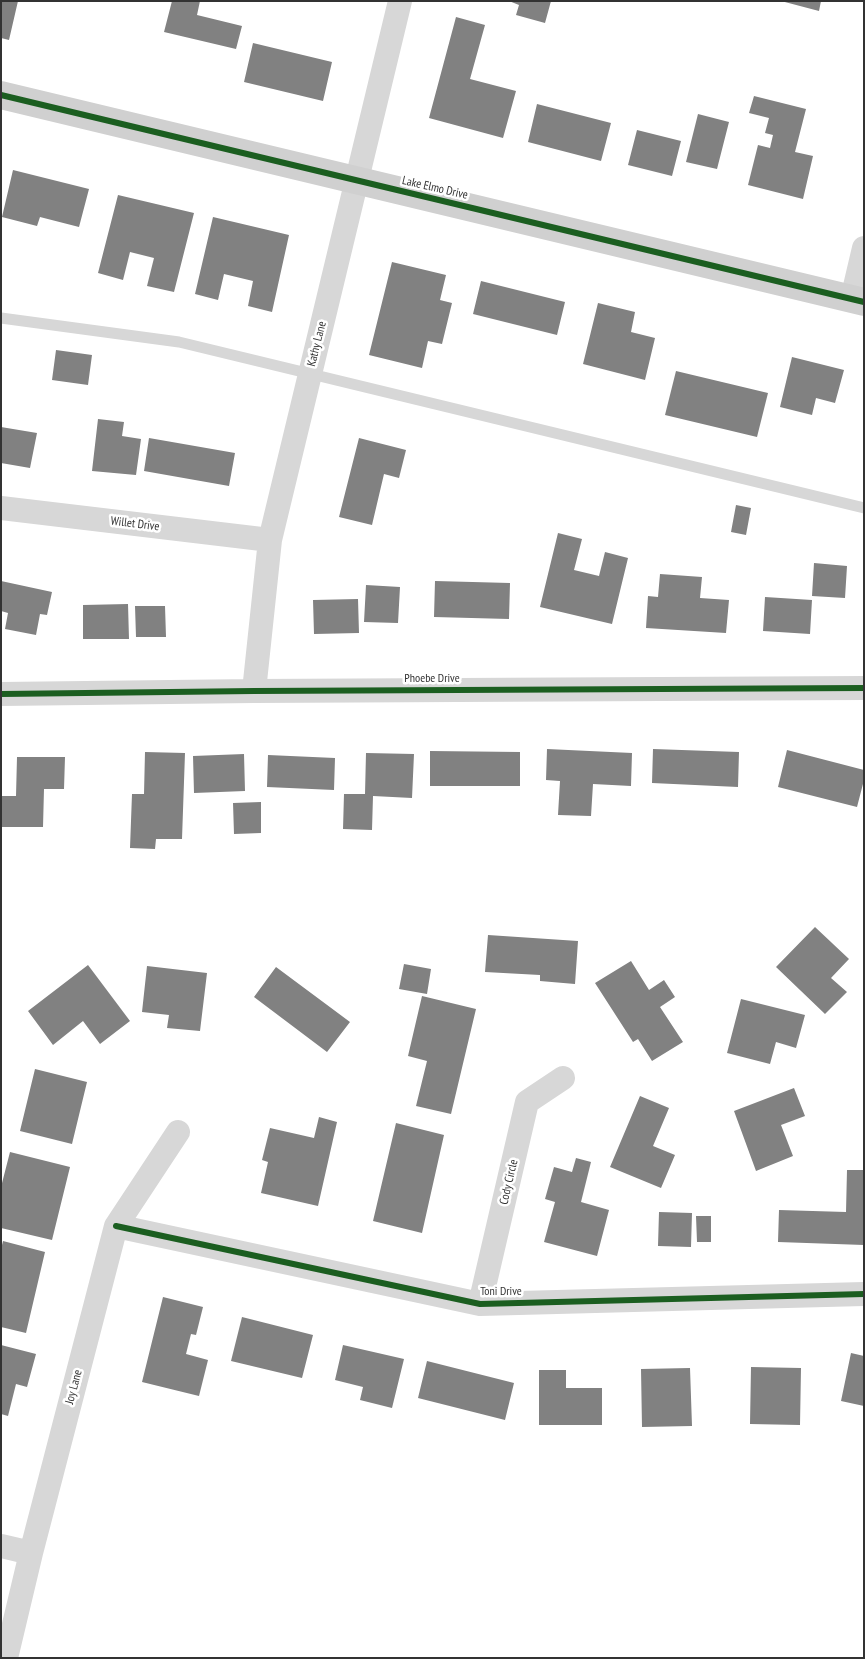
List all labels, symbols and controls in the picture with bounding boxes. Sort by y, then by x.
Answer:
street label: Lake Elmo Drive [401,173,469,203]
street label: Kathy Lane [304,320,330,368]
street label: Willet Drive [110,514,160,534]
street label: Phoebe Drive [404,672,460,686]
street label: Cody Circle [497,1158,521,1206]
street label: Toni Drive [480,1285,522,1299]
street label: Joy Lane [63,1368,85,1406]

